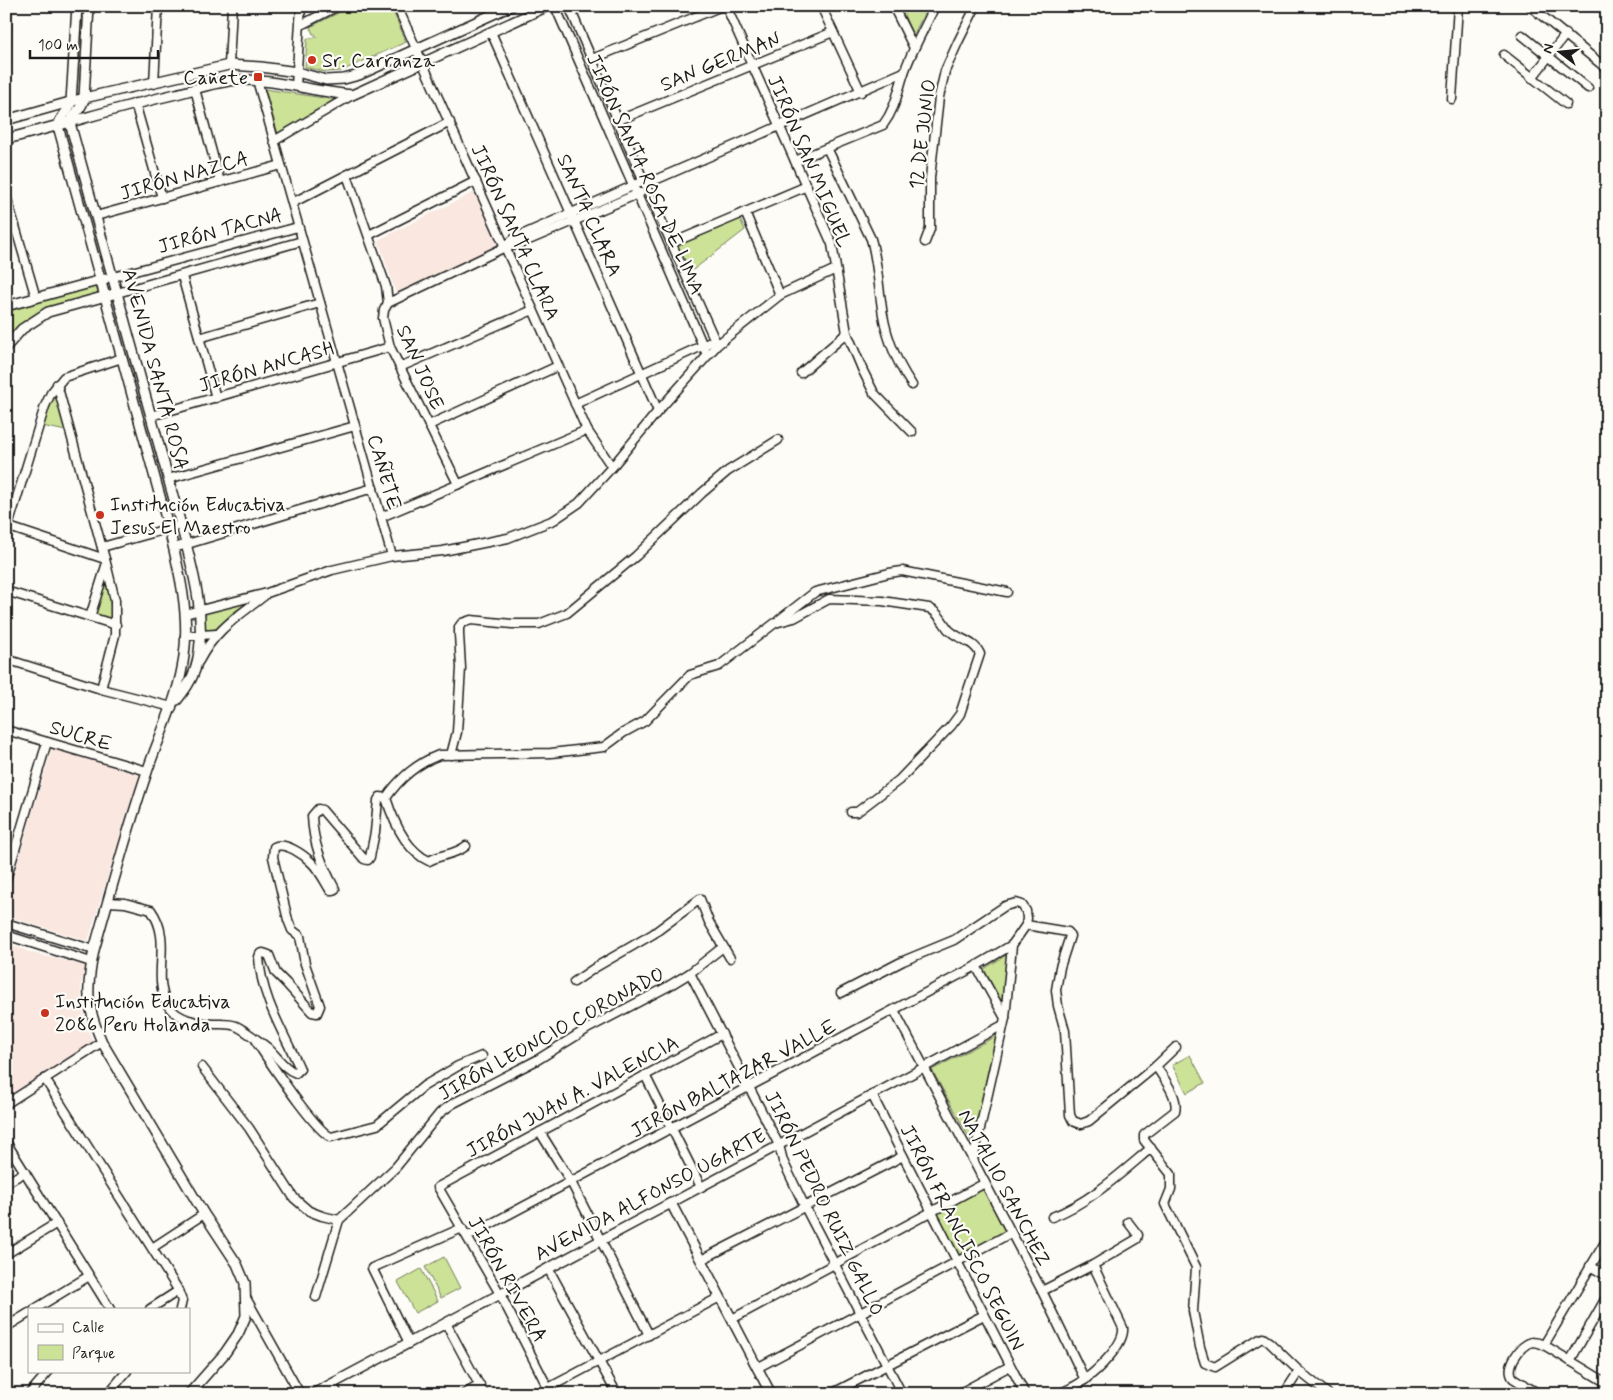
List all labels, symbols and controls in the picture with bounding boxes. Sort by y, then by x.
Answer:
street label: SAN GERMAN [656,26,785,99]
scale bar [30,28,158,60]
north arrow [1536,28,1586,78]
text: 100 m [38,36,78,56]
text: N [1539,42,1558,56]
place label: Sr. Carranza [322,48,436,75]
street label: JIRÓN SANTA ROSA DE LIMA [579,50,710,299]
marker: Sr. Carranza [306,54,318,66]
place label: Cañete [183,65,248,92]
marker: Cañete [252,71,264,83]
street label: JIRÓN SAN MIGUEL [760,71,857,252]
street label: 12 DE JUNIO [903,78,944,191]
street label: JIRÓN SANTA CLARA [464,140,566,325]
street label: JIRÓN NAZCA [117,145,252,208]
street label: SANTA CLARA [550,150,628,281]
street label: JIRÓN TACNA [155,202,286,261]
street label: AVENIDA SANTA ROSA [115,266,194,473]
street label: SAN JOSE [389,321,450,414]
street label: JIRÓN ANCASH [196,335,337,400]
street label: CAÑETE [360,431,407,513]
place label: Institución Educativa Jesus El Maestro [110,492,286,542]
marker: Institución Educativa Jesus El Maestro [94,509,106,521]
street label: SUCRE [46,714,115,759]
street label: JIRÓN LEONCIO CORONADO [434,961,670,1108]
place label: Institución Educativa 2086 Peru Holanda [55,989,231,1039]
marker: Institución Educativa 2086 Peru Holanda [39,1007,51,1019]
street label: JIRÓN BALTAZAR VALLE [626,1014,841,1145]
street label: JIRÓN JUAN A. VALENCIA [462,1030,684,1165]
street label: JIRÓN PEDRO RUIZ GALLO [757,1087,890,1321]
street label: NATALIO SANCHEZ [951,1105,1057,1271]
street label: JIRÓN FRANCISCO SEGUIN [893,1120,1031,1355]
street label: AVENIDA ALFONSO UGARTE [530,1123,771,1268]
street label: JIRÓN RIVERA [461,1212,553,1348]
legend [28,1308,190,1372]
text: Calle [72,1318,104,1338]
text: Parque [72,1344,115,1364]

